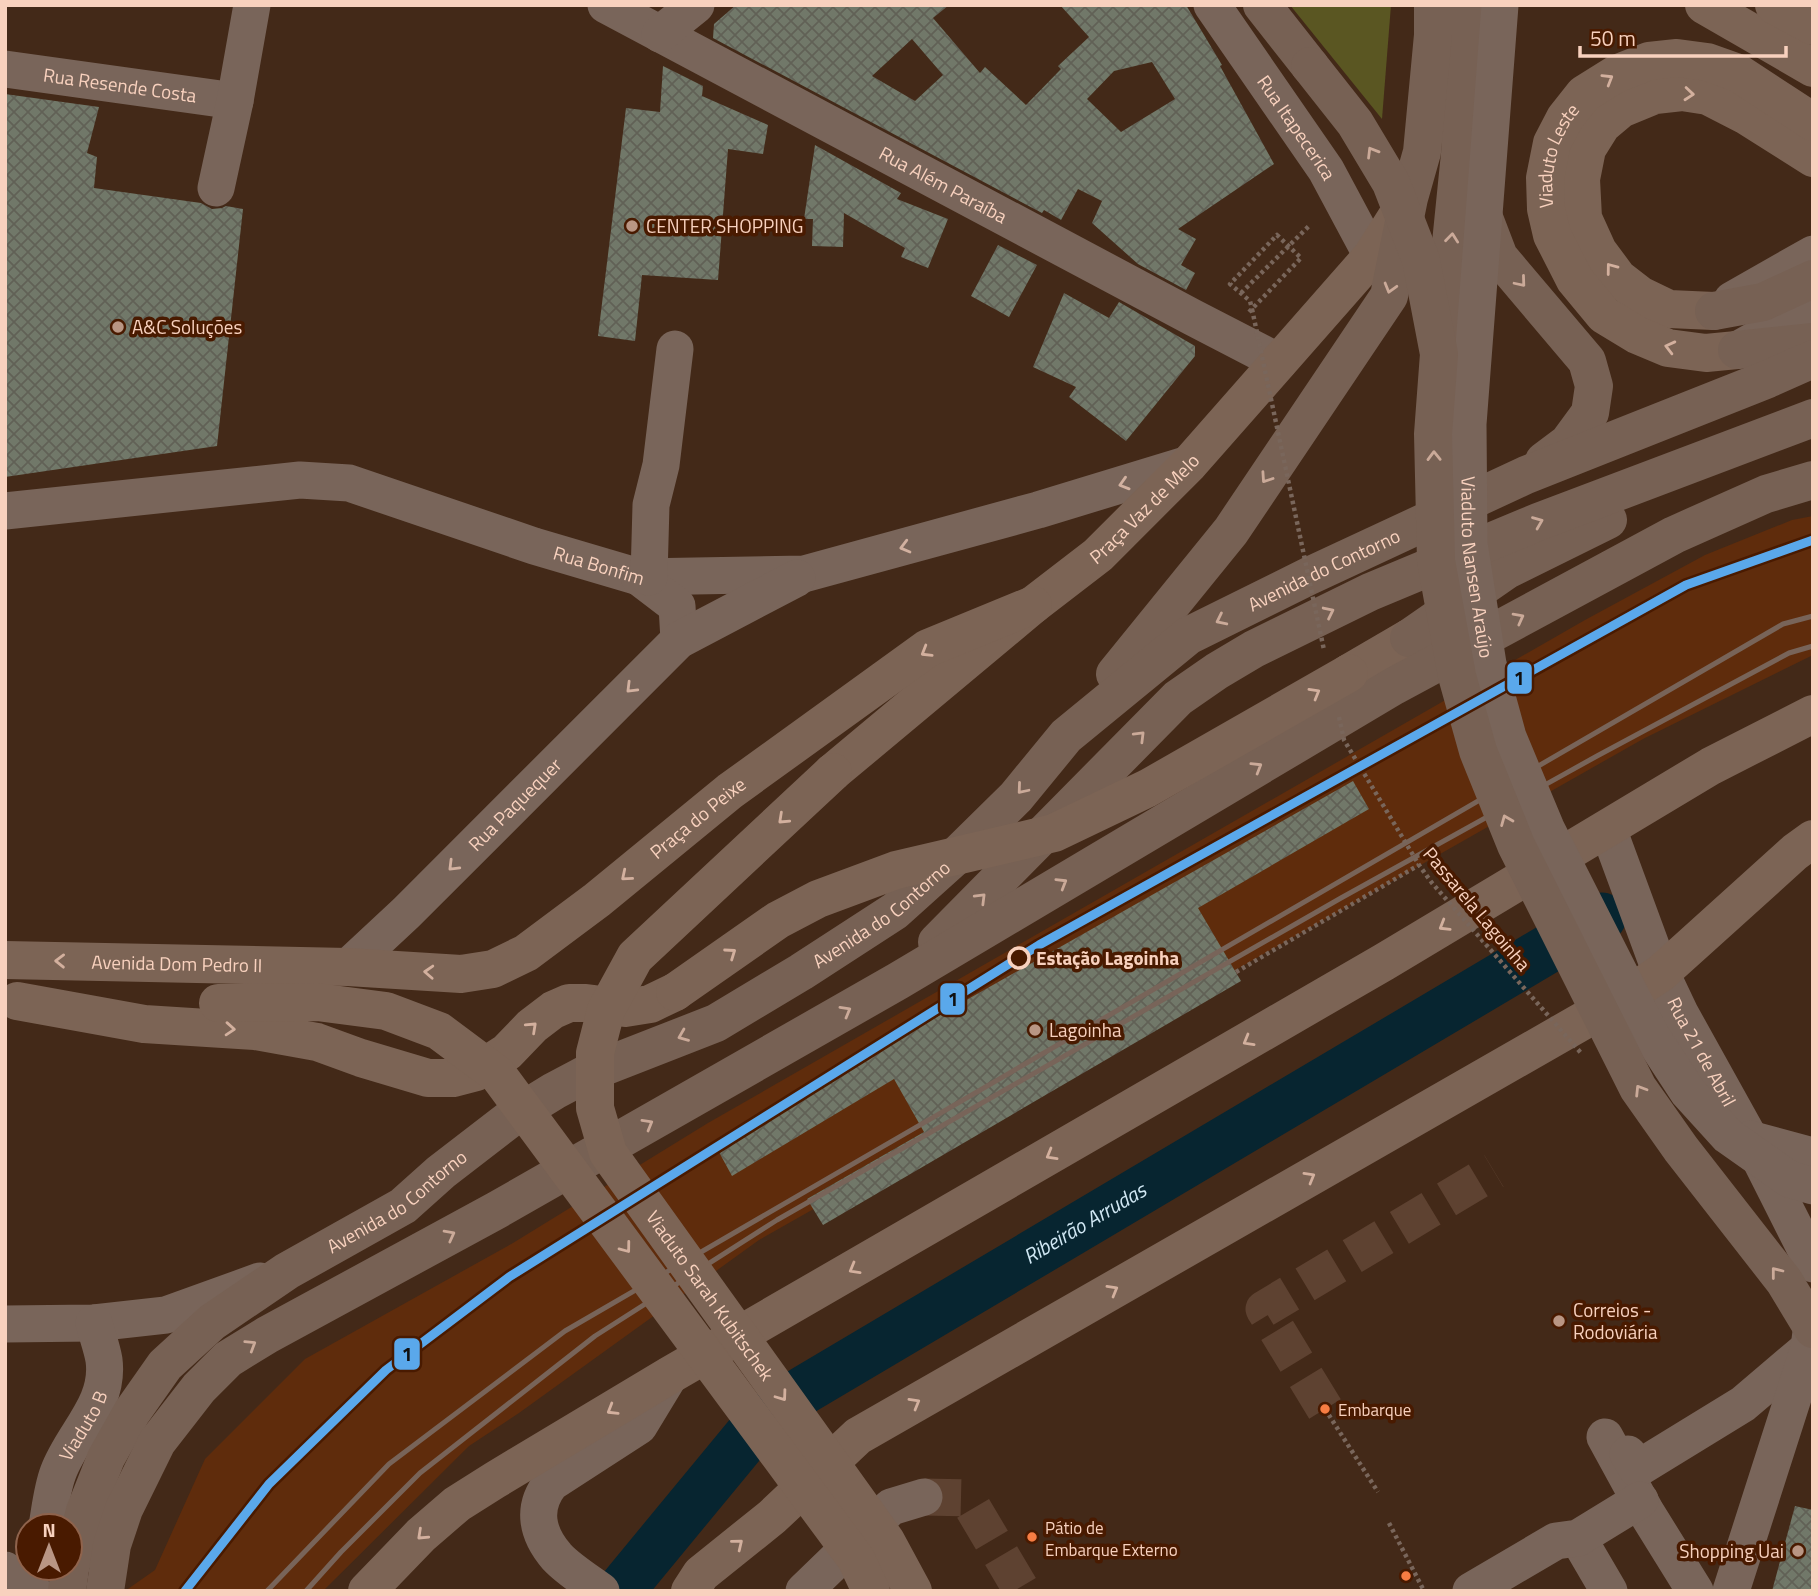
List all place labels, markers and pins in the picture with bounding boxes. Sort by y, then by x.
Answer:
place label: CENTER SHOPPING [646,211,804,240]
marker: CENTER SHOPPING [624,218,640,234]
place label: A&C Soluções [132,312,242,341]
marker: A&C Soluções [110,319,126,335]
place label: Estação Lagoinha [1036,943,1179,972]
marker: Estação Lagoinha [1008,947,1030,969]
place label: Lagoinha [1049,1015,1122,1044]
marker: Lagoinha [1027,1022,1043,1038]
place label: Correios - Rodoviária [1573,1295,1658,1346]
marker: Correios - Rodoviária [1551,1313,1567,1329]
place label: Embarque [1338,1397,1411,1423]
marker: Embarque [1318,1402,1332,1416]
place label: Pátio de Embarque Externo [1045,1515,1178,1563]
marker: Pátio de Embarque Externo [1025,1530,1039,1544]
place label: Shopping Uai [1679,1536,1784,1565]
marker: Shopping Uai [1790,1543,1806,1559]
unlabelled marker [1399,1569,1413,1583]

